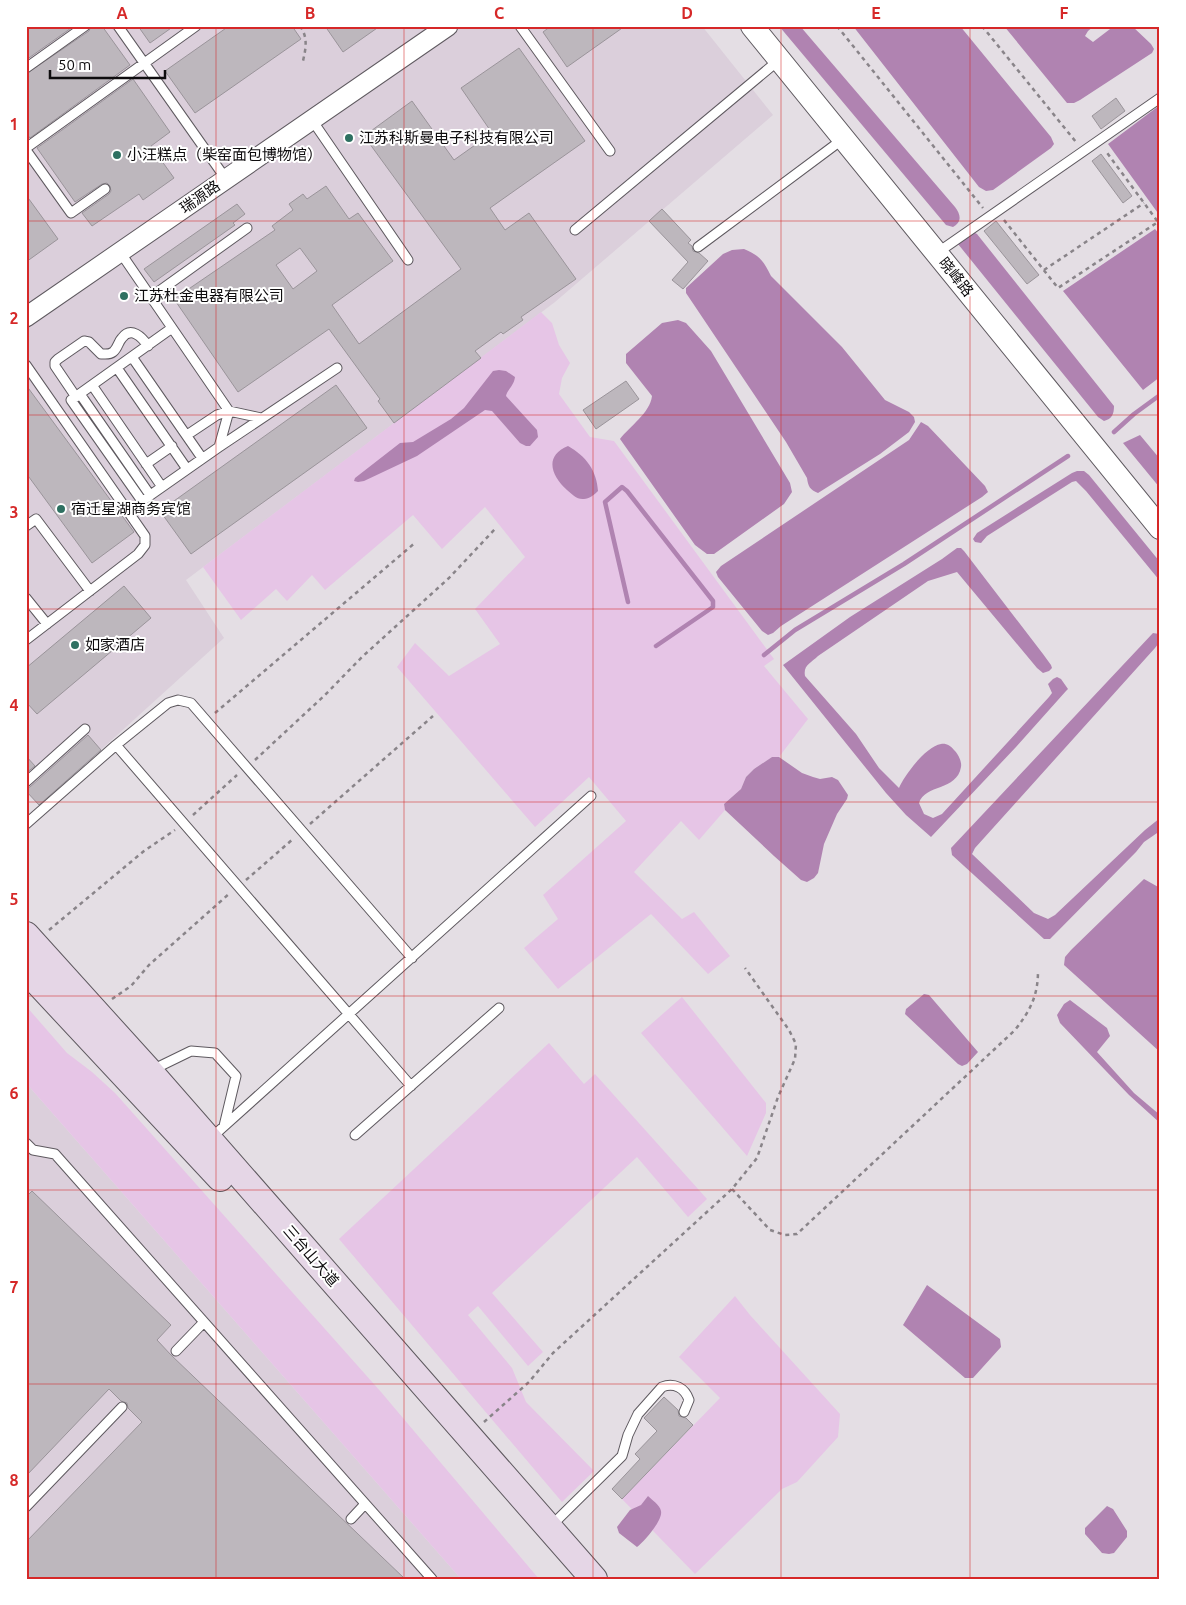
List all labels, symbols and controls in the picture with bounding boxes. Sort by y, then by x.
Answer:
text: A [116,4,128,22]
text: B [305,4,315,22]
text: C [494,4,504,22]
text: D [681,4,693,22]
text: E [871,4,881,22]
text: F [1060,4,1069,22]
scale bar [50,48,165,80]
text: 50 m [58,56,91,73]
text: 1 [9,115,19,133]
place label: 江苏科斯曼电子科技有限公司 [359,129,554,146]
marker: 江苏科斯曼电子科技有限公司 [343,132,355,144]
place label: 小汪糕点（柴窑面包博物馆） [127,146,322,163]
marker: 小汪糕点（柴窑面包博物馆） [111,149,123,161]
street label: 瑞源路 [176,177,223,216]
street label: 晓峰路 [936,254,977,300]
place label: 江苏杜金电器有限公司 [134,287,284,304]
marker: 江苏杜金电器有限公司 [118,290,130,302]
text: 2 [9,309,19,327]
place label: 宿迁星湖商务宾馆 [71,500,191,517]
text: 3 [9,503,19,521]
marker: 宿迁星湖商务宾馆 [55,503,67,515]
place label: 如家酒店 [85,636,145,653]
marker: 如家酒店 [69,639,81,651]
text: 4 [9,696,19,714]
text: 5 [9,890,19,908]
text: 6 [9,1084,19,1102]
street label: 三台山大道 [280,1222,342,1290]
text: 7 [9,1278,19,1296]
text: 8 [9,1471,19,1489]

